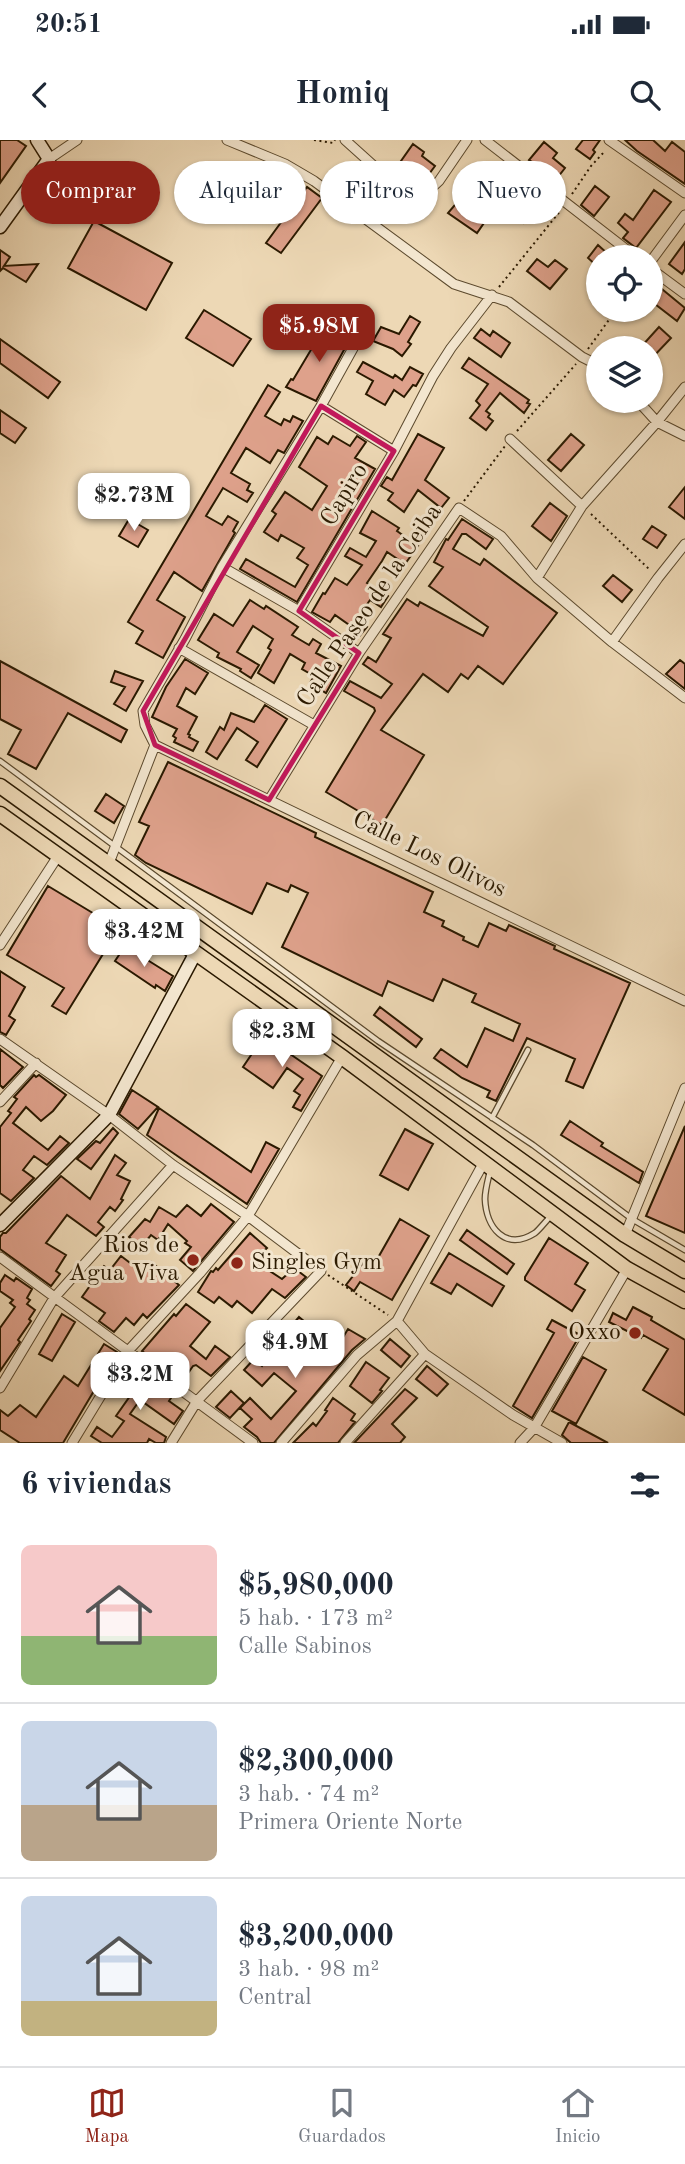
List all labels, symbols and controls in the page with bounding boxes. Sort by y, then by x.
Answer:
text: 20:51 [35,12,103,38]
icon: back [21,76,59,114]
icon: search [626,76,664,114]
text: Homiq [295,79,390,111]
chip: Comprar [21,161,160,224]
chip: Alquilar [174,161,306,224]
chip: Filtros [320,161,438,224]
chip: Nuevo [452,161,566,224]
map controls [586,245,663,413]
button: locate [586,245,663,322]
pin: $5.98M [262,304,376,364]
text: $5.98M [279,315,359,338]
button: layers [586,336,663,413]
street label: Capiro [317,459,373,531]
pin: $2.73M [77,474,191,533]
text: $2.73M [94,484,174,507]
street label: Calle Paseo de la Ceiba [293,500,447,712]
street label: Calle Los Olivos [348,808,510,902]
pin: $3.42M [87,910,201,969]
text: $3.42M [104,920,184,943]
pin: $2.3M [233,1010,331,1069]
text: $2.3M [249,1020,315,1043]
place label: Rios de Agua Viva [69,1234,179,1286]
place label: Singles Gym [251,1251,382,1275]
marker: Rios de Agua Viva [185,1252,201,1268]
marker: Singles Gym [229,1255,245,1271]
pin: $4.9M [246,1320,344,1380]
place label: Oxxo [568,1321,621,1345]
marker: Oxxo [627,1325,643,1341]
text: $4.9M [262,1331,328,1354]
pin: $3.2M [91,1352,189,1412]
text: $3.2M [107,1363,173,1386]
icon: filters [626,1466,664,1504]
text: 6 viviendas [21,1470,171,1500]
text: $5,980,000 [238,1571,394,1601]
icon: home [77,1573,161,1657]
text: 5 hab. · 173 m² [238,1607,393,1630]
text: Calle Sabinos [238,1635,372,1658]
text: $2,300,000 [238,1747,394,1777]
icon: home [77,1749,161,1833]
text: 3 hab. · 74 m² [238,1783,379,1806]
text: Primera Oriente Norte [238,1811,462,1834]
text: $3,200,000 [238,1922,394,1952]
icon: home [77,1924,161,2008]
text: 3 hab. · 98 m² [238,1958,379,1981]
text: Central [238,1986,311,2009]
tab: Mapa [84,2084,129,2149]
tab: Guardados [298,2084,386,2149]
tab: Inicio [555,2084,601,2149]

